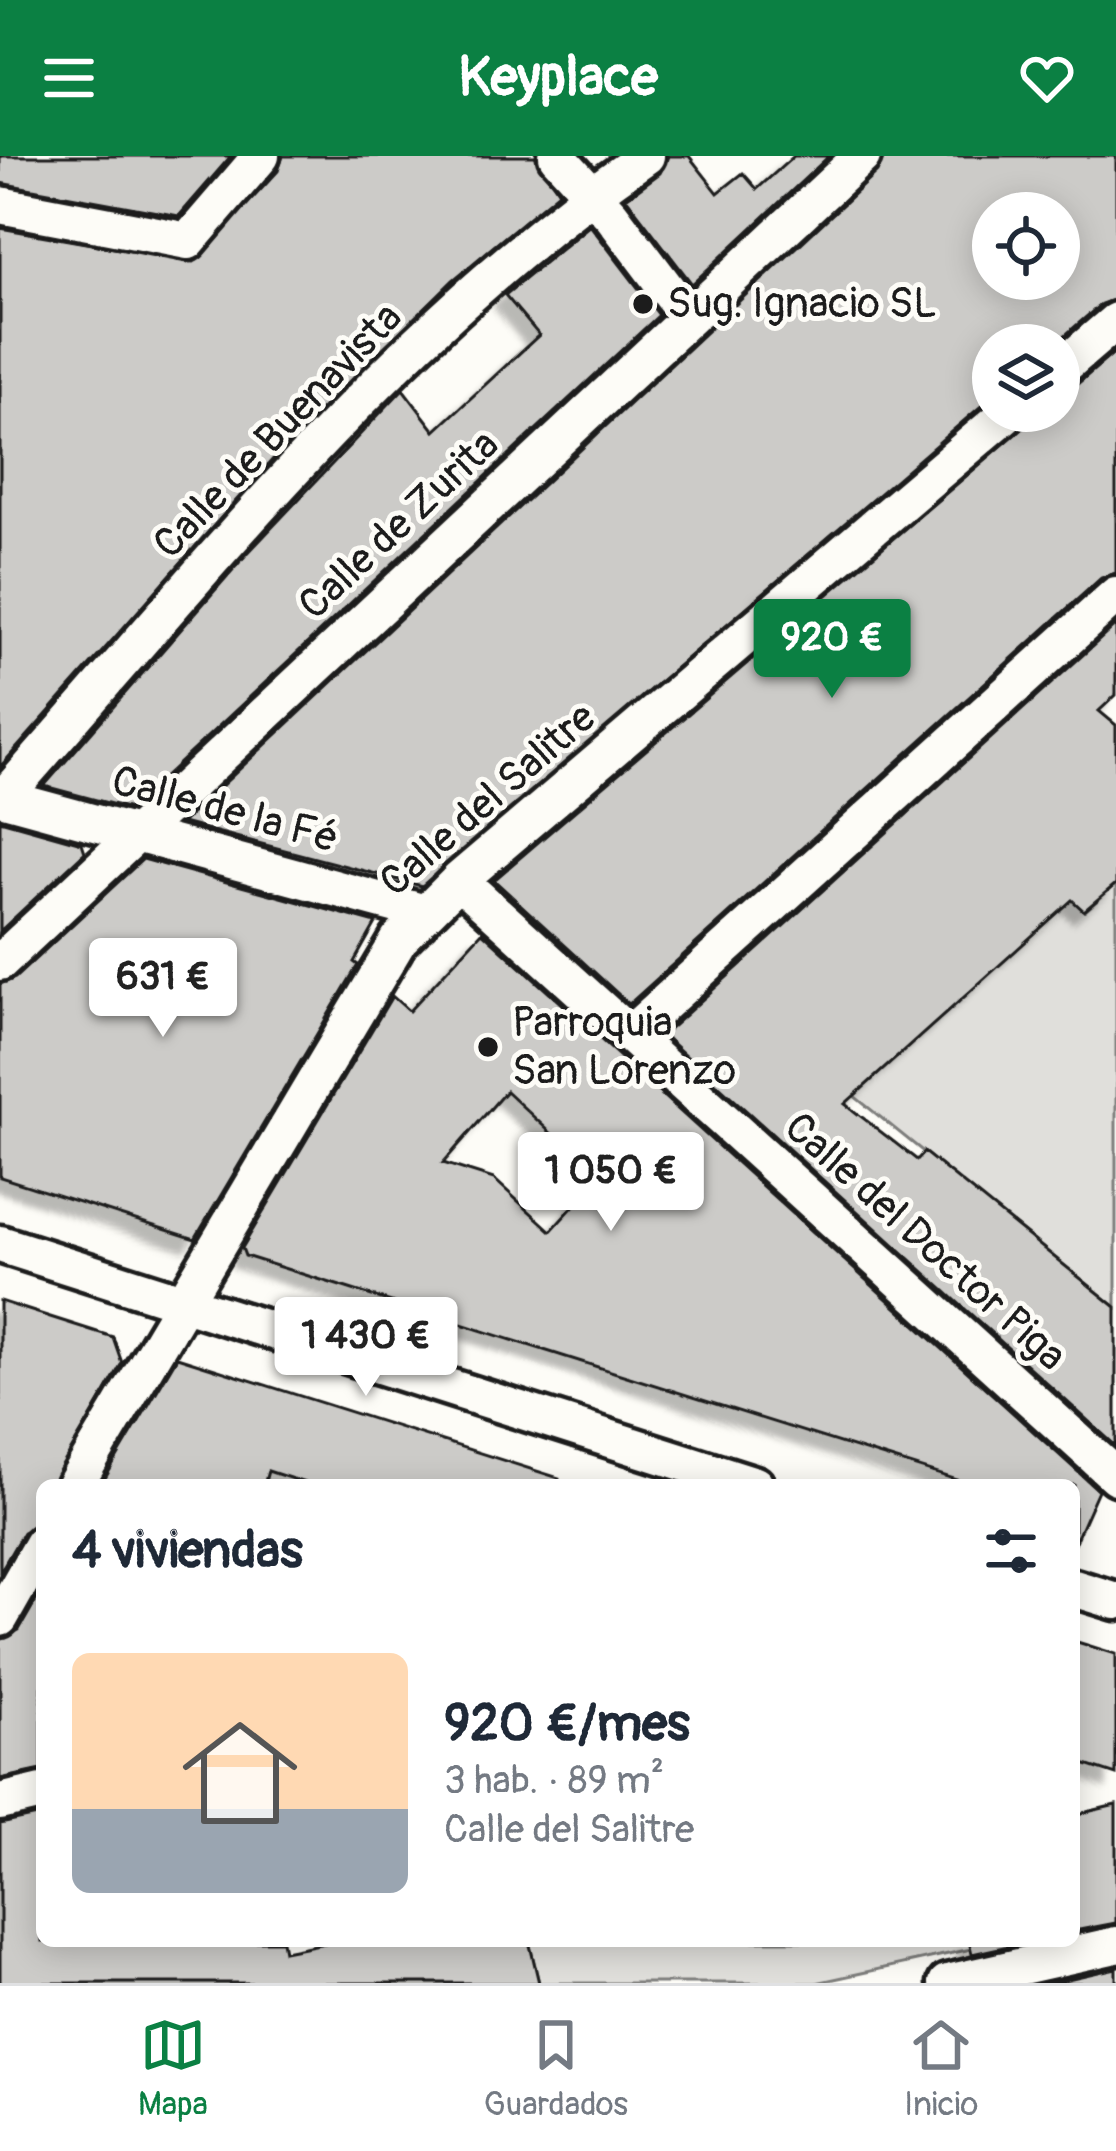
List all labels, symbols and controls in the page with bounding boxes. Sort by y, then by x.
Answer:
text: Keyplace [458,44,658,112]
icon: menu [36,45,102,111]
icon: heart [1014,45,1080,111]
map controls [972,192,1080,432]
button: locate [972,192,1080,300]
place label: Sug. Ignacio SL [667,278,937,330]
marker: Sug. Ignacio SL [630,291,656,317]
street label: Calle de Buenavista [143,292,413,570]
button: layers [972,324,1080,432]
street label: Calle de Zurita [288,419,510,631]
pin: 920 € [748,599,916,701]
text: 920 € [781,613,883,662]
street label: Calle del Salitre [369,692,607,908]
street label: Calle de la Fé [106,755,344,865]
pin: 631 € [79,938,247,1040]
text: 631 € [116,952,210,1001]
place label: Parroquia San Lorenzo [512,997,736,1097]
marker: Parroquia San Lorenzo [475,1034,501,1060]
street label: Calle del Doctor Piga [773,1102,1077,1382]
pin: 1 050 € [500,1132,722,1234]
text: 1 050 € [545,1146,677,1195]
pin: 1 430 € [255,1297,477,1399]
text: 1 430 € [302,1311,430,1360]
icon: filters [978,1518,1044,1584]
text: 4 viviendas [72,1519,303,1583]
text: 920 €/mes [444,1692,690,1756]
icon: home [168,1701,312,1845]
text: 3 hab. · 89 m² [444,1756,664,1805]
text: Calle del Salitre [444,1805,694,1854]
tab: Mapa [138,2012,208,2125]
tab: Guardados [484,2012,628,2125]
tab: Inicio [904,2012,978,2125]

